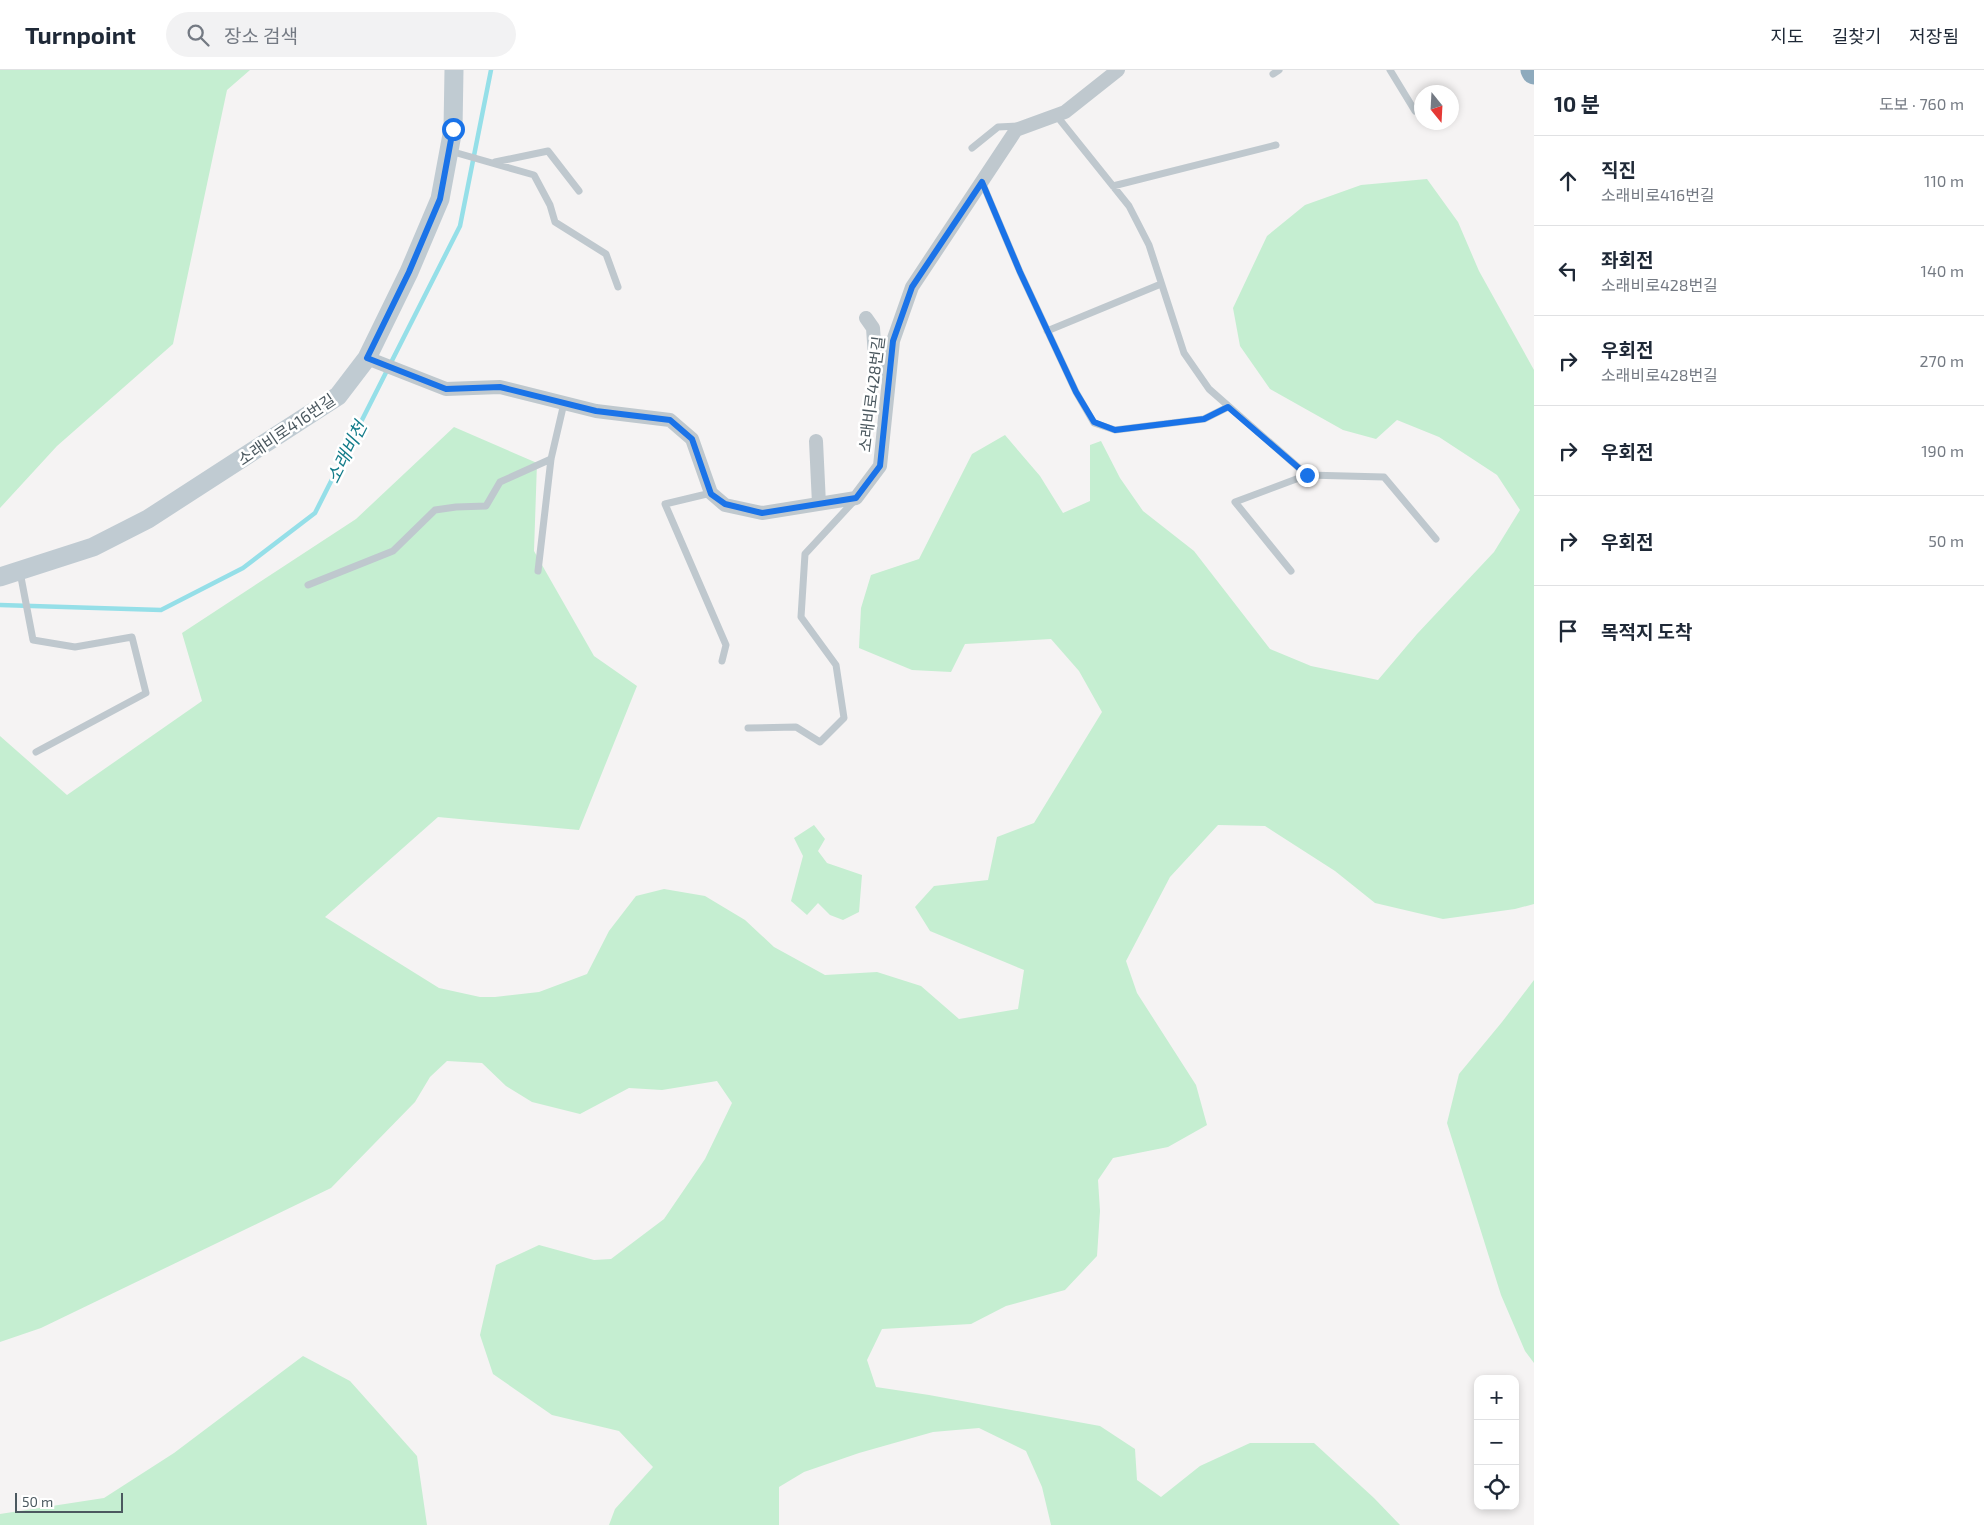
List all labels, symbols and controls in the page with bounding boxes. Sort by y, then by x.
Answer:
search box [166,12,516,57]
text: Turnpoint [25,20,136,49]
icon: search [184,21,212,49]
text: 장소 검색 [224,24,298,47]
text: 지도 [1771,25,1804,47]
text: 길찾기 [1832,25,1881,47]
text: 저장됨 [1909,25,1959,47]
north arrow [1414,85,1459,130]
text: 10 분 [1554,91,1600,116]
text: 도보 · 760 m [1879,94,1964,113]
route start [442,118,465,141]
text: 직진 [1601,158,1636,181]
icon: ahead [1554,167,1582,195]
text: 110 m [1924,171,1964,190]
text: 소래비로416번길 [1601,185,1715,204]
text: 좌회전 [1601,248,1653,271]
icon: left [1554,257,1582,285]
text: 140 m [1921,261,1964,280]
text: 소래비로428번길 [1601,275,1718,294]
street label: 소래비로428번길 [854,335,888,453]
text: 우회전 [1601,338,1653,361]
icon: right [1554,347,1582,375]
text: 270 m [1920,351,1964,370]
text: 소래비로428번길 [1601,365,1718,384]
street label: 소래비로416번길 [234,389,338,469]
water label: 소래비천 [321,415,372,487]
icon: right [1554,437,1582,465]
text: 우회전 [1601,440,1653,463]
text: 190 m [1921,441,1964,460]
route end [1296,464,1319,487]
icon: right [1554,527,1582,555]
text: 우회전 [1601,530,1653,553]
text: 50 m [1928,531,1964,550]
icon: arrive [1554,617,1582,645]
text: 목적지 도착 [1601,620,1693,643]
map controls [1474,1375,1519,1510]
button: + [1474,1375,1519,1420]
button: − [1474,1420,1519,1465]
button: locate [1474,1465,1519,1510]
scale bar [15,1490,122,1513]
text: 50 m [22,1493,53,1510]

